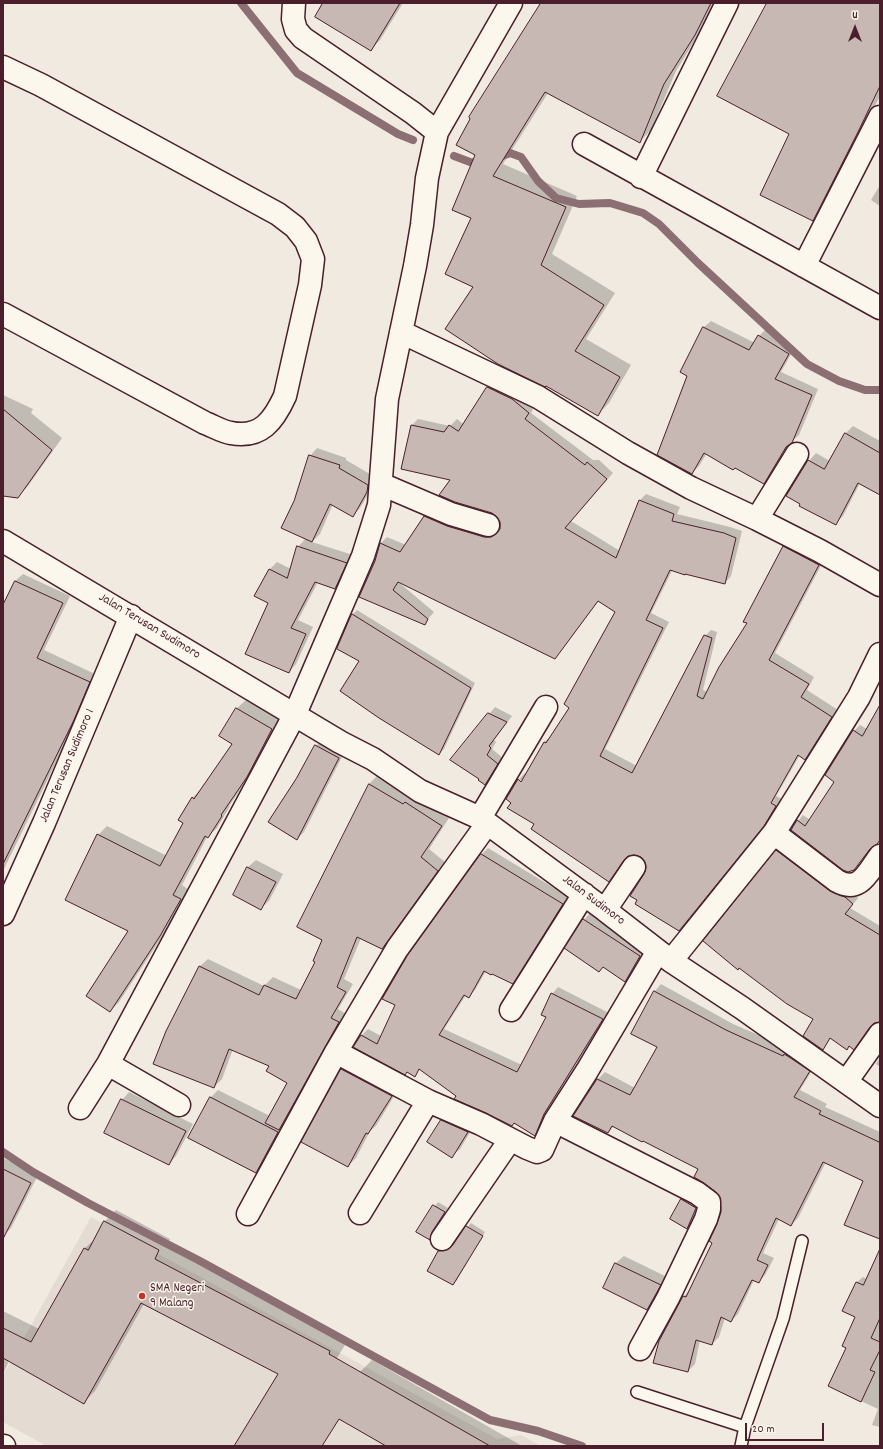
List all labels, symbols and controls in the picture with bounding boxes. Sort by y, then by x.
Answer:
north arrow [835,8,875,48]
text: U [852,8,858,24]
street label: Jalan Terusan Sudimoro [95,590,203,664]
street label: Jalan Terusan Sudimoro 1 [37,707,99,825]
street label: Jalan Sudimoro [559,872,627,930]
place label: SMA Negeri 9 Malang [150,1281,204,1312]
marker: SMA Negeri 9 Malang [137,1291,147,1301]
scale bar [747,1415,826,1441]
text: 20 m [752,1421,775,1438]

